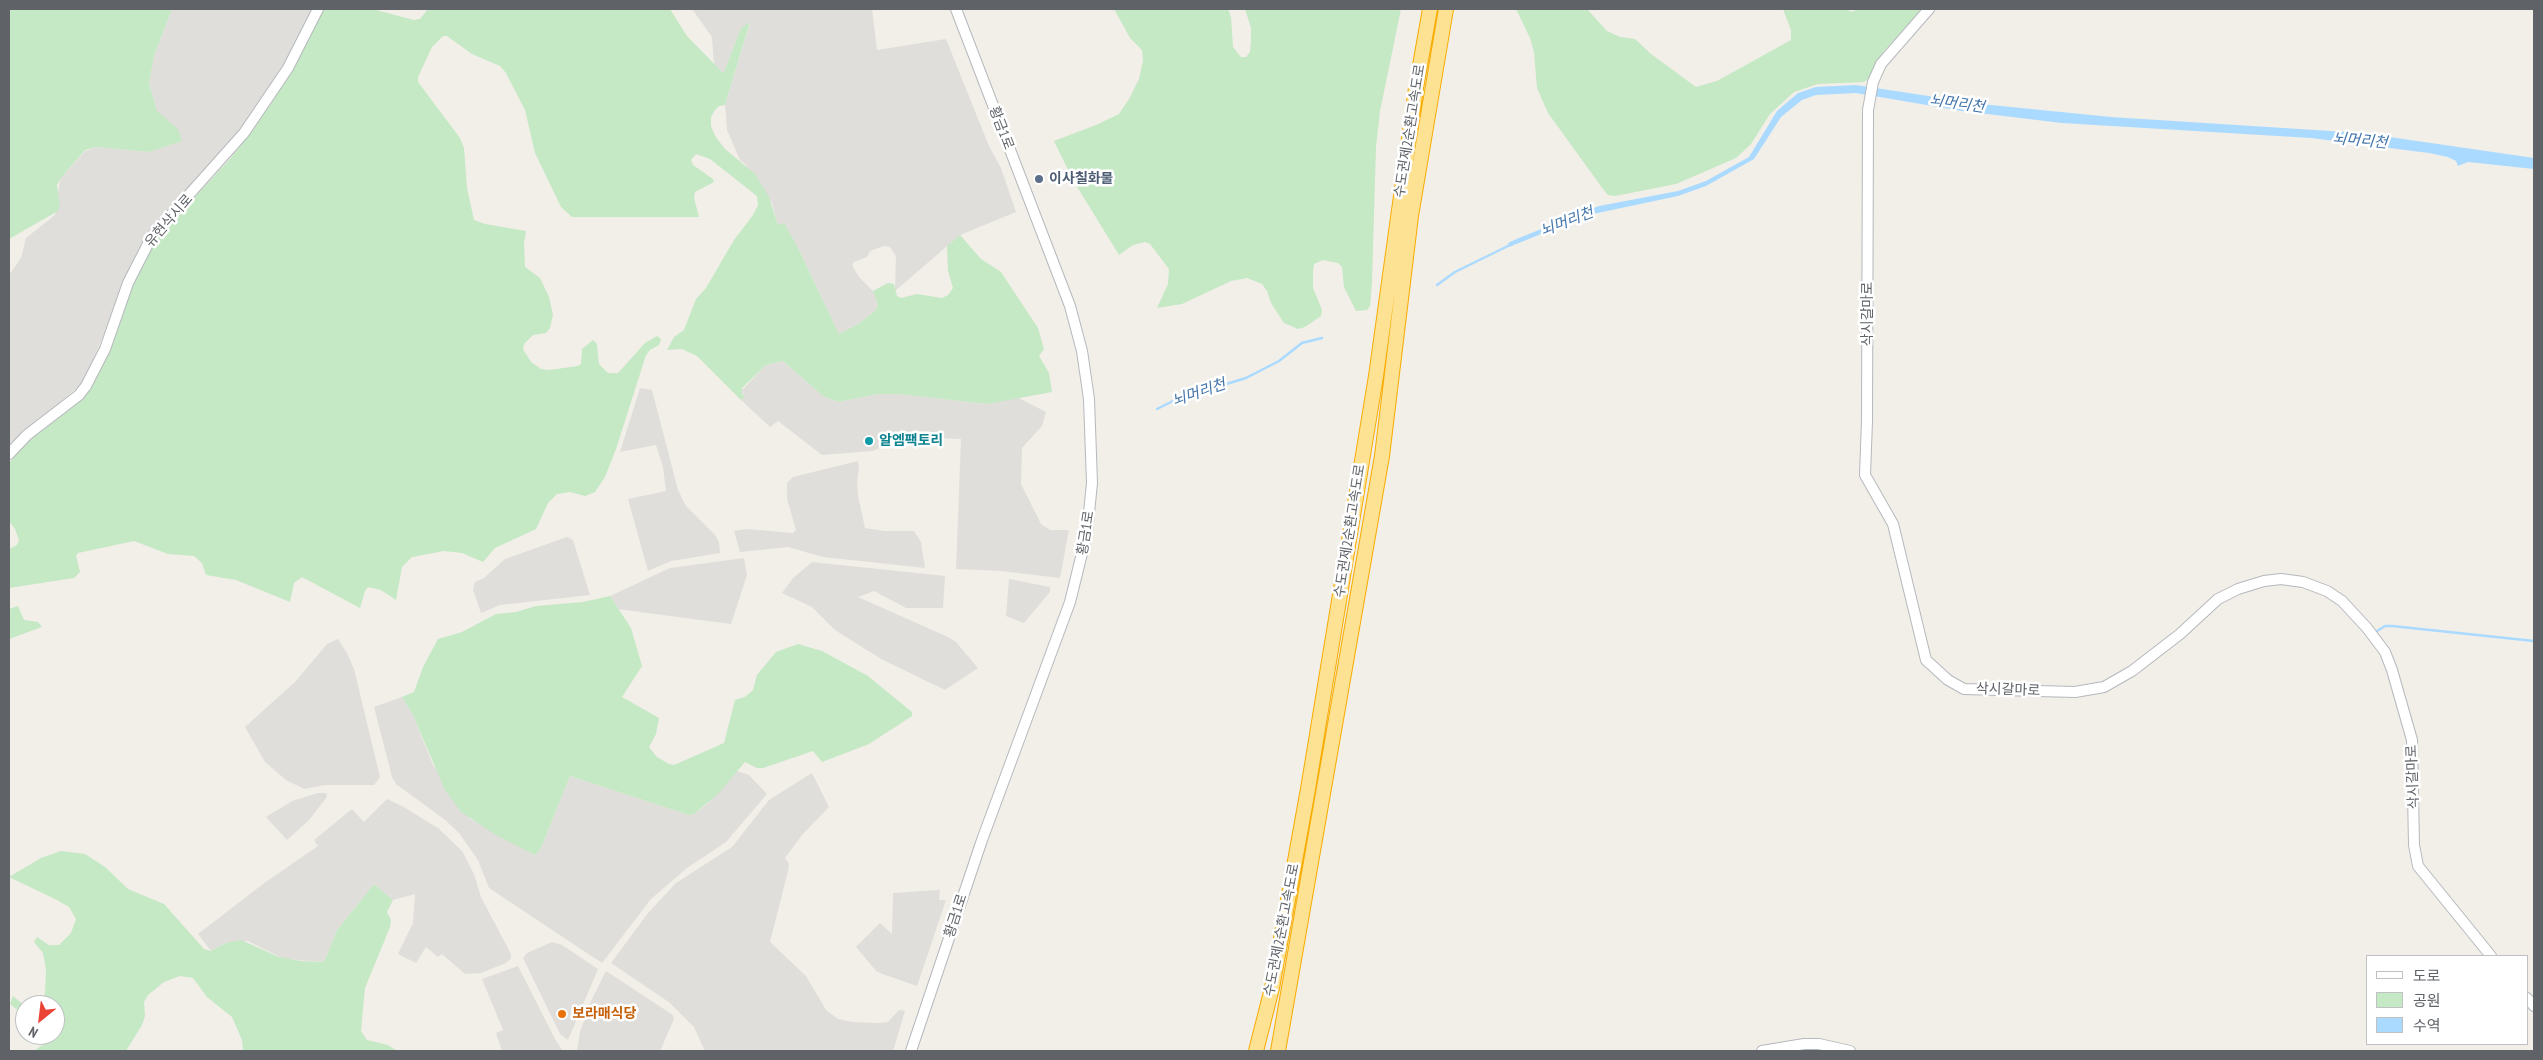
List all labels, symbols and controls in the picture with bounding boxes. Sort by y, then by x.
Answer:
street label: 수도권제2순환고속도로 [1391,63,1429,199]
water label: 뇌머리천 [1928,91,1986,117]
street label: 황금1로 [985,104,1017,152]
water label: 뇌머리천 [2332,130,2388,152]
place label: 이사칠화물 [1049,171,1113,187]
marker: 이사칠화물 [1033,173,1045,185]
street label: 유현삭시로 [142,191,196,251]
water label: 뇌머리천 [1538,204,1596,240]
street label: 삭시갈마로 [1860,282,1876,346]
water label: 뇌머리천 [1170,376,1228,410]
place label: 알엠팩토리 [879,433,943,449]
marker: 알엠팩토리 [863,435,875,447]
street label: 수도권제2순환고속도로 [1331,463,1369,599]
street label: 황금1로 [1074,509,1098,557]
street label: 삭시갈마로 [1976,680,2040,700]
street label: 삭시갈마로 [2403,745,2423,809]
street label: 수도권제2순환고속도로 [1261,862,1303,998]
street label: 황금1로 [941,892,971,940]
legend [2366,955,2528,1045]
text: 도로 [2413,966,2441,985]
text: 공원 [2413,991,2441,1010]
north arrow [15,995,65,1045]
place label: 보라매식당 [572,1006,636,1022]
marker: 보라매식당 [556,1008,568,1020]
text: 수역 [2413,1016,2441,1035]
text: N [26,1023,41,1042]

